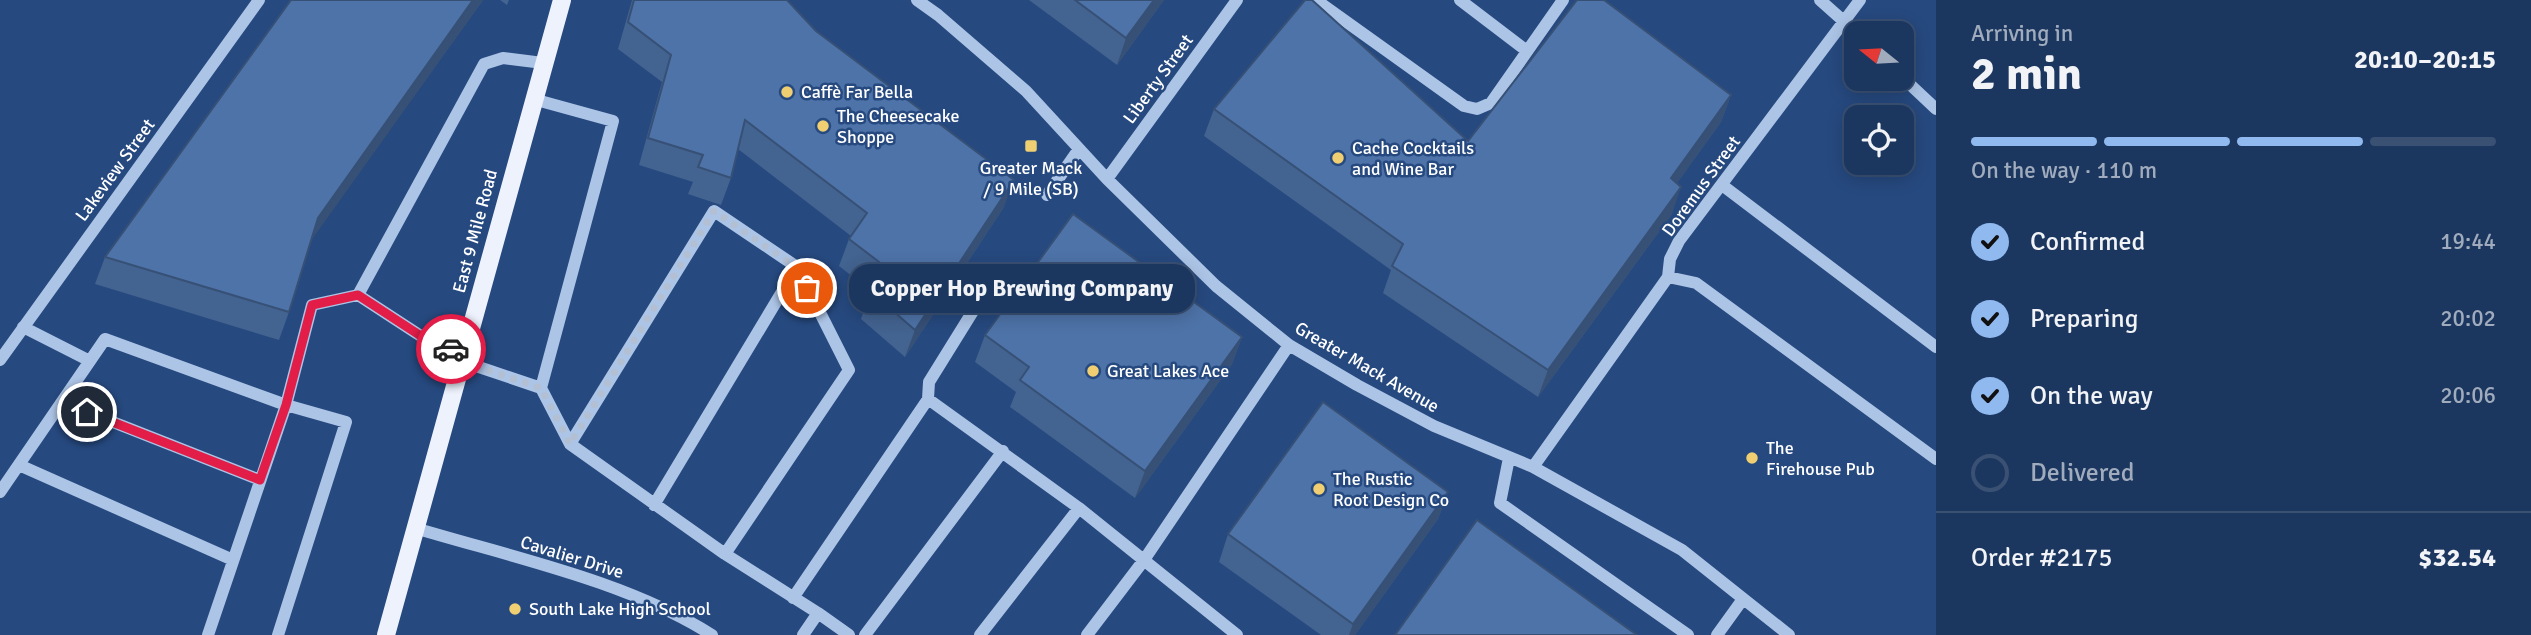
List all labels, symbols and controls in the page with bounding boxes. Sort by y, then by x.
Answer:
text: Arriving in [1971,19,2073,48]
north arrow [1844,21,1914,91]
map controls [1844,21,1914,175]
street label: Liberty Street [1118,30,1198,128]
text: 20:10–20:15 [2354,44,2496,76]
text: 2 min [1971,46,2082,102]
place label: Caffè Far Bella [801,81,913,103]
marker: Caffè Far Bella [779,84,795,100]
place label: The Cheesecake Shoppe [837,105,960,148]
button: locate [1844,105,1914,175]
street label: Lakeview Street [70,114,160,226]
marker: The Cheesecake Shoppe [815,118,831,134]
street label: Doremus Street [1657,131,1745,241]
place label: Cache Cocktails and Wine Bar [1352,137,1474,180]
marker: Greater Mack / 9 Mile (SB) [1023,138,1039,154]
marker: Cache Cocktails and Wine Bar [1330,150,1346,166]
text: On the way · 110 m [1971,156,2157,185]
place label: Greater Mack / 9 Mile (SB) [980,157,1082,200]
street label: East 9 Mile Road [448,167,502,295]
icon: check [1971,223,2009,261]
text: Confirmed [2030,226,2145,258]
text: 19:44 [2440,227,2496,256]
pin [777,258,837,318]
callout: Copper Hop Brewing Company [849,264,1196,312]
icon: bag [788,269,826,307]
text: Copper Hop Brewing Company [871,274,1173,303]
icon: check [1971,300,2009,338]
text: Preparing [2030,303,2138,335]
text: 20:02 [2440,304,2496,333]
courier [416,314,486,384]
street label: Greater Mack Avenue [1291,317,1443,417]
icon: car [432,330,470,368]
place label: Great Lakes Ace [1107,360,1229,382]
marker: Great Lakes Ace [1085,363,1101,379]
icon: check [1971,377,2009,415]
text: On the way [2030,380,2153,412]
text: 20:06 [2440,381,2496,410]
pin [57,382,117,442]
icon: home [68,393,106,431]
place label: The Firehouse Pub [1766,437,1875,480]
marker: The Firehouse Pub [1744,450,1760,466]
text: Delivered [2030,457,2135,489]
place label: The Rustic Root Design Co [1333,468,1449,511]
marker: The Rustic Root Design Co [1311,481,1327,497]
street label: Cavalier Drive [518,531,626,583]
text: Order #2175 [1971,542,2112,574]
text: $32.54 [2418,542,2496,574]
place label: South Lake High School [529,598,711,620]
marker: South Lake High School [507,601,523,617]

